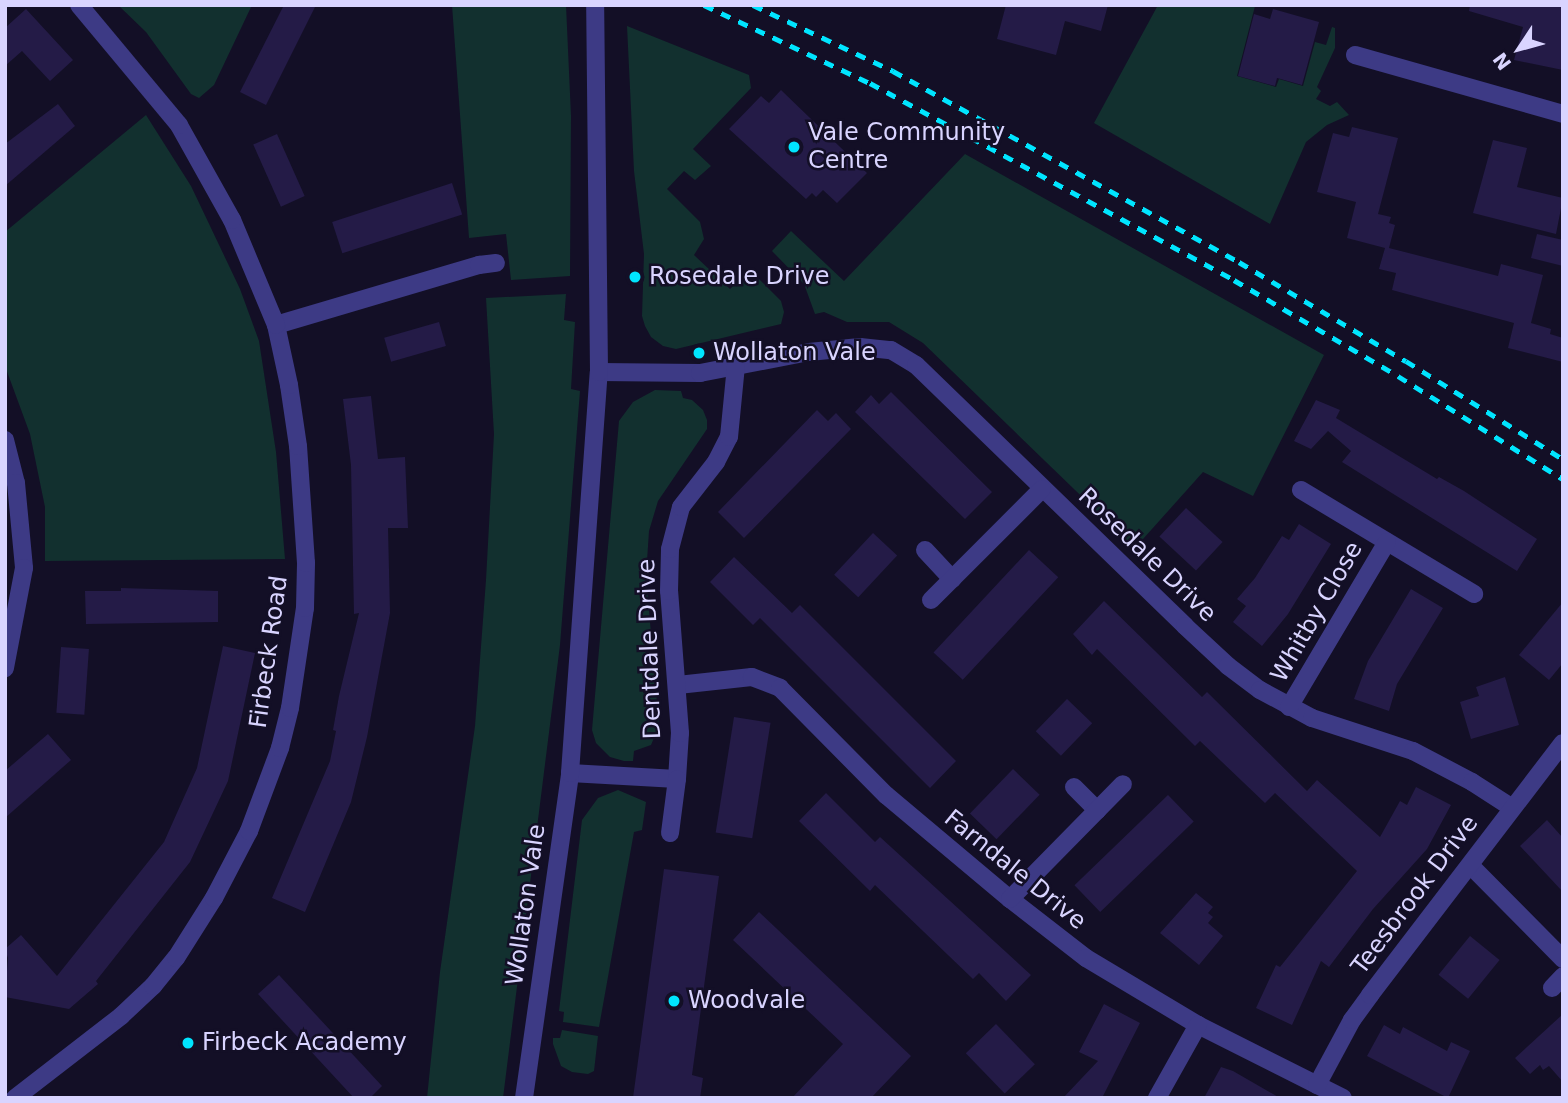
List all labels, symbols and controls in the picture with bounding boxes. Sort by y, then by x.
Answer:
north arrow [1484,14,1554,84]
text: N [1488,48,1516,74]
place label: Vale Community Centre [808,119,1005,175]
marker: Vale Community Centre [786,139,802,155]
place label: Rosedale Drive [649,263,830,291]
marker: Rosedale Drive [627,269,643,285]
place label: Wollaton Vale [713,339,876,367]
marker: Wollaton Vale [691,345,707,361]
street label: Rosedale Drive [1072,482,1222,628]
street label: Whitby Close [1265,537,1369,687]
street label: Dentdale Drive [632,558,668,740]
street label: Firbeck Road [244,574,294,730]
street label: Farndale Drive [938,804,1092,936]
street label: Teesbrook Drive [1346,810,1484,980]
street label: Wollaton Vale [500,822,552,988]
place label: Woodvale [688,987,805,1015]
marker: Woodvale [666,993,682,1009]
place label: Firbeck Academy [202,1029,407,1057]
marker: Firbeck Academy [180,1035,196,1051]

